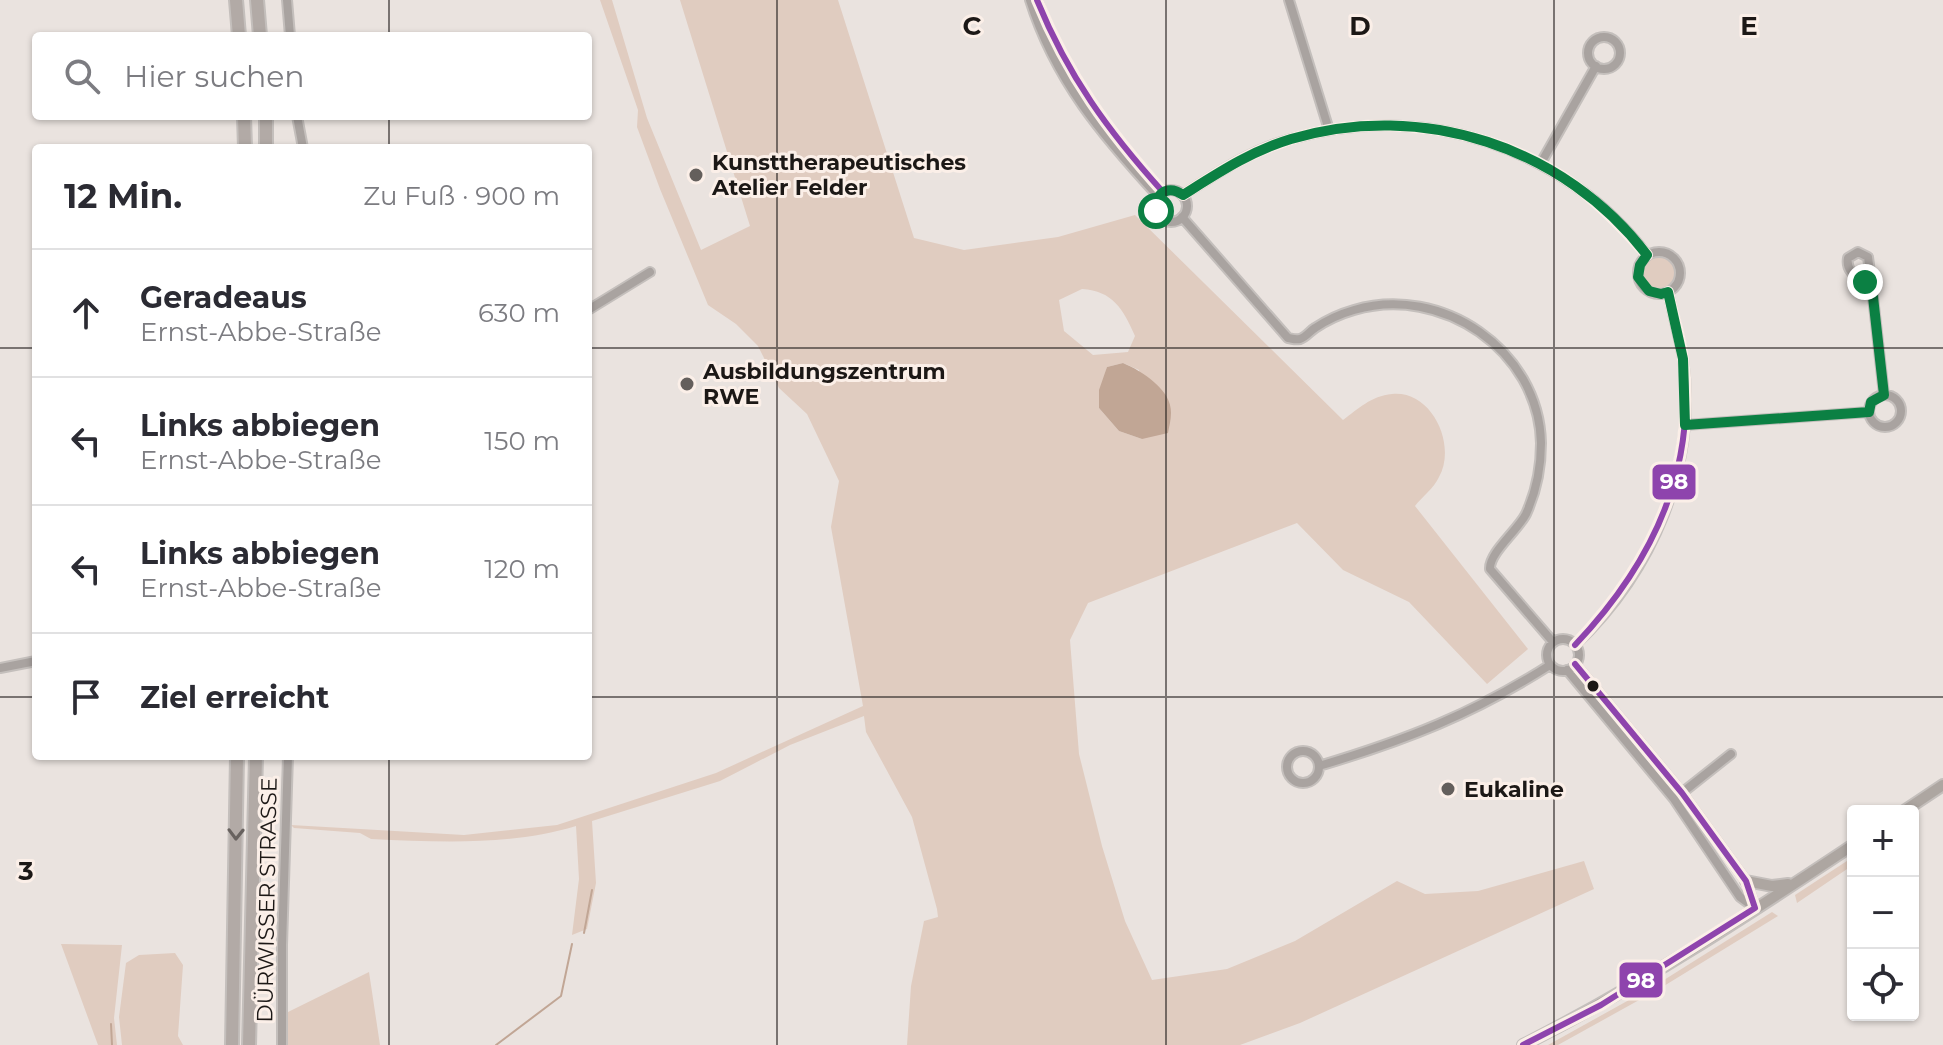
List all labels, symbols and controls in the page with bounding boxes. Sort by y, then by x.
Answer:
text: C [963,10,982,42]
text: D [1349,10,1371,42]
text: E [1740,10,1758,42]
search box [32,32,592,120]
icon: search [60,54,104,98]
text: Hier suchen [124,58,305,95]
place label: Kunsttherapeutisches Atelier Felder [711,149,966,201]
marker: Kunsttherapeutisches Atelier Felder [687,166,705,184]
text: 12 Min. [64,175,182,217]
text: Zu Fuß · 900 m [363,180,560,212]
route start [1138,193,1174,229]
route end [1847,264,1883,300]
text: Geradeaus [140,279,307,316]
icon: ahead [64,291,108,335]
text: 630 m [478,297,560,329]
text: Ernst-Abbe-Straße [140,316,381,348]
place label: Ausbildungszentrum RWE [702,358,946,410]
marker: Ausbildungszentrum RWE [678,375,696,393]
text: Links abbiegen [140,407,380,444]
icon: left [64,419,108,463]
text: 150 m [484,425,560,457]
text: Ernst-Abbe-Straße [140,444,381,476]
line badge: 98 [1651,463,1697,501]
text: 98 [1660,468,1688,495]
text: Links abbiegen [140,535,380,572]
icon: left [64,547,108,591]
text: 120 m [484,553,560,585]
text: Ernst-Abbe-Straße [140,572,381,604]
icon: arrive [64,675,108,719]
unlabelled marker [1585,678,1601,694]
text: Ziel erreicht [140,679,329,716]
place label: Eukaline [1464,776,1564,803]
street label: DÜRWISSER STRASSE [251,777,283,1023]
marker: Eukaline [1439,780,1457,798]
map controls [1847,805,1919,1021]
button: + [1847,805,1919,877]
one-way arrow [227,828,244,841]
text: 3 [17,855,34,887]
button: − [1847,877,1919,949]
button: locate [1847,949,1919,1021]
line badge: 98 [1618,961,1664,999]
text: 98 [1627,967,1655,994]

